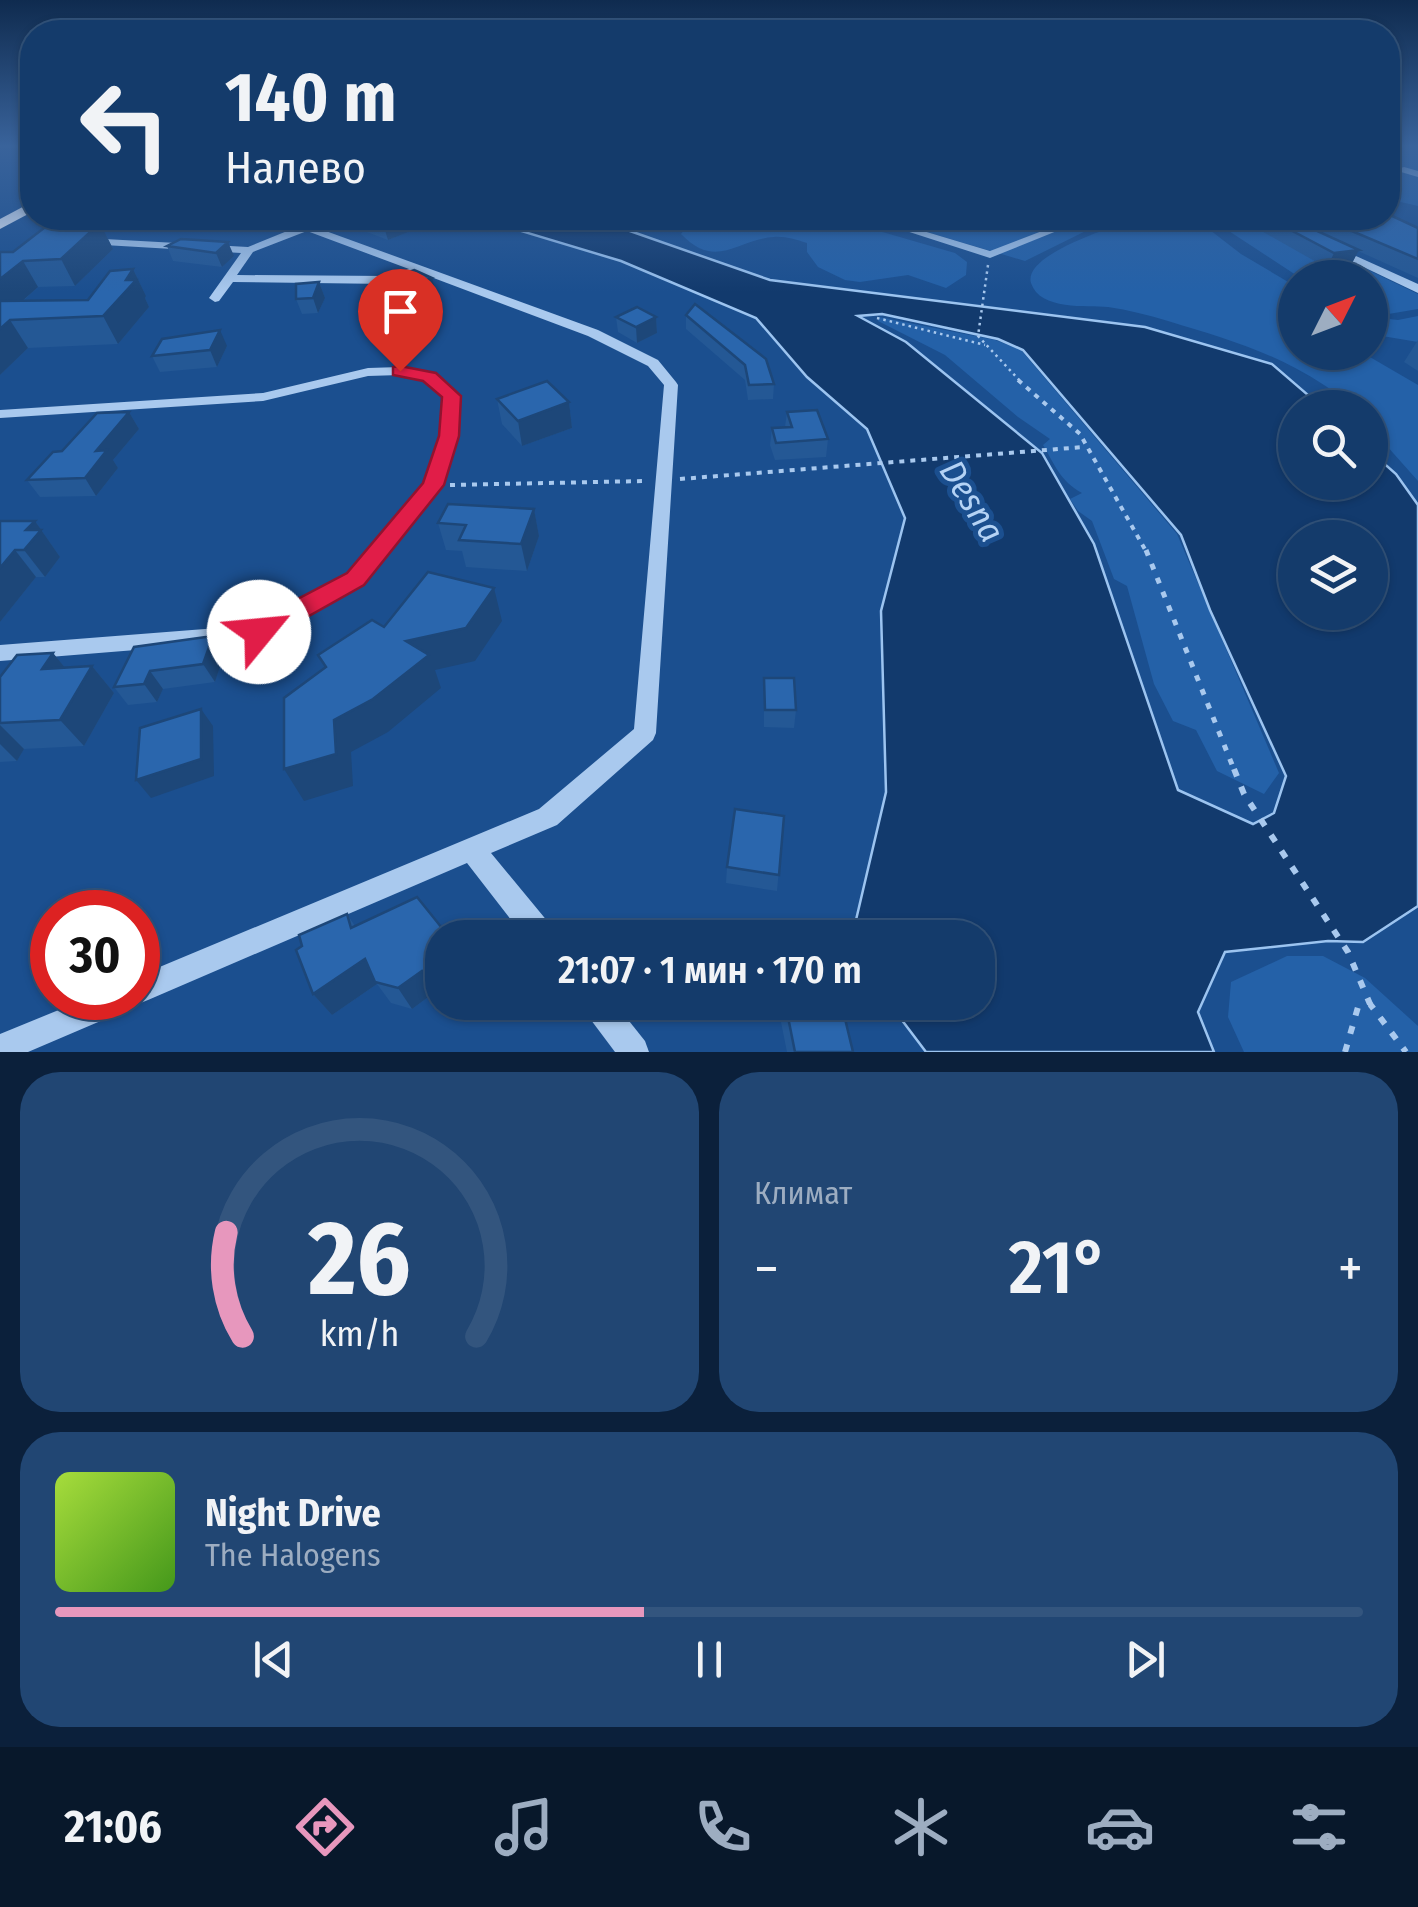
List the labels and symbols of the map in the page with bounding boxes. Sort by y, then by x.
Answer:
north arrow [1278,260,1388,370]
pin [358,269,443,372]
water label: Desna [931,452,1013,550]
position arrow [207,580,311,684]
speed limit sign: 30 [30,890,160,1020]

